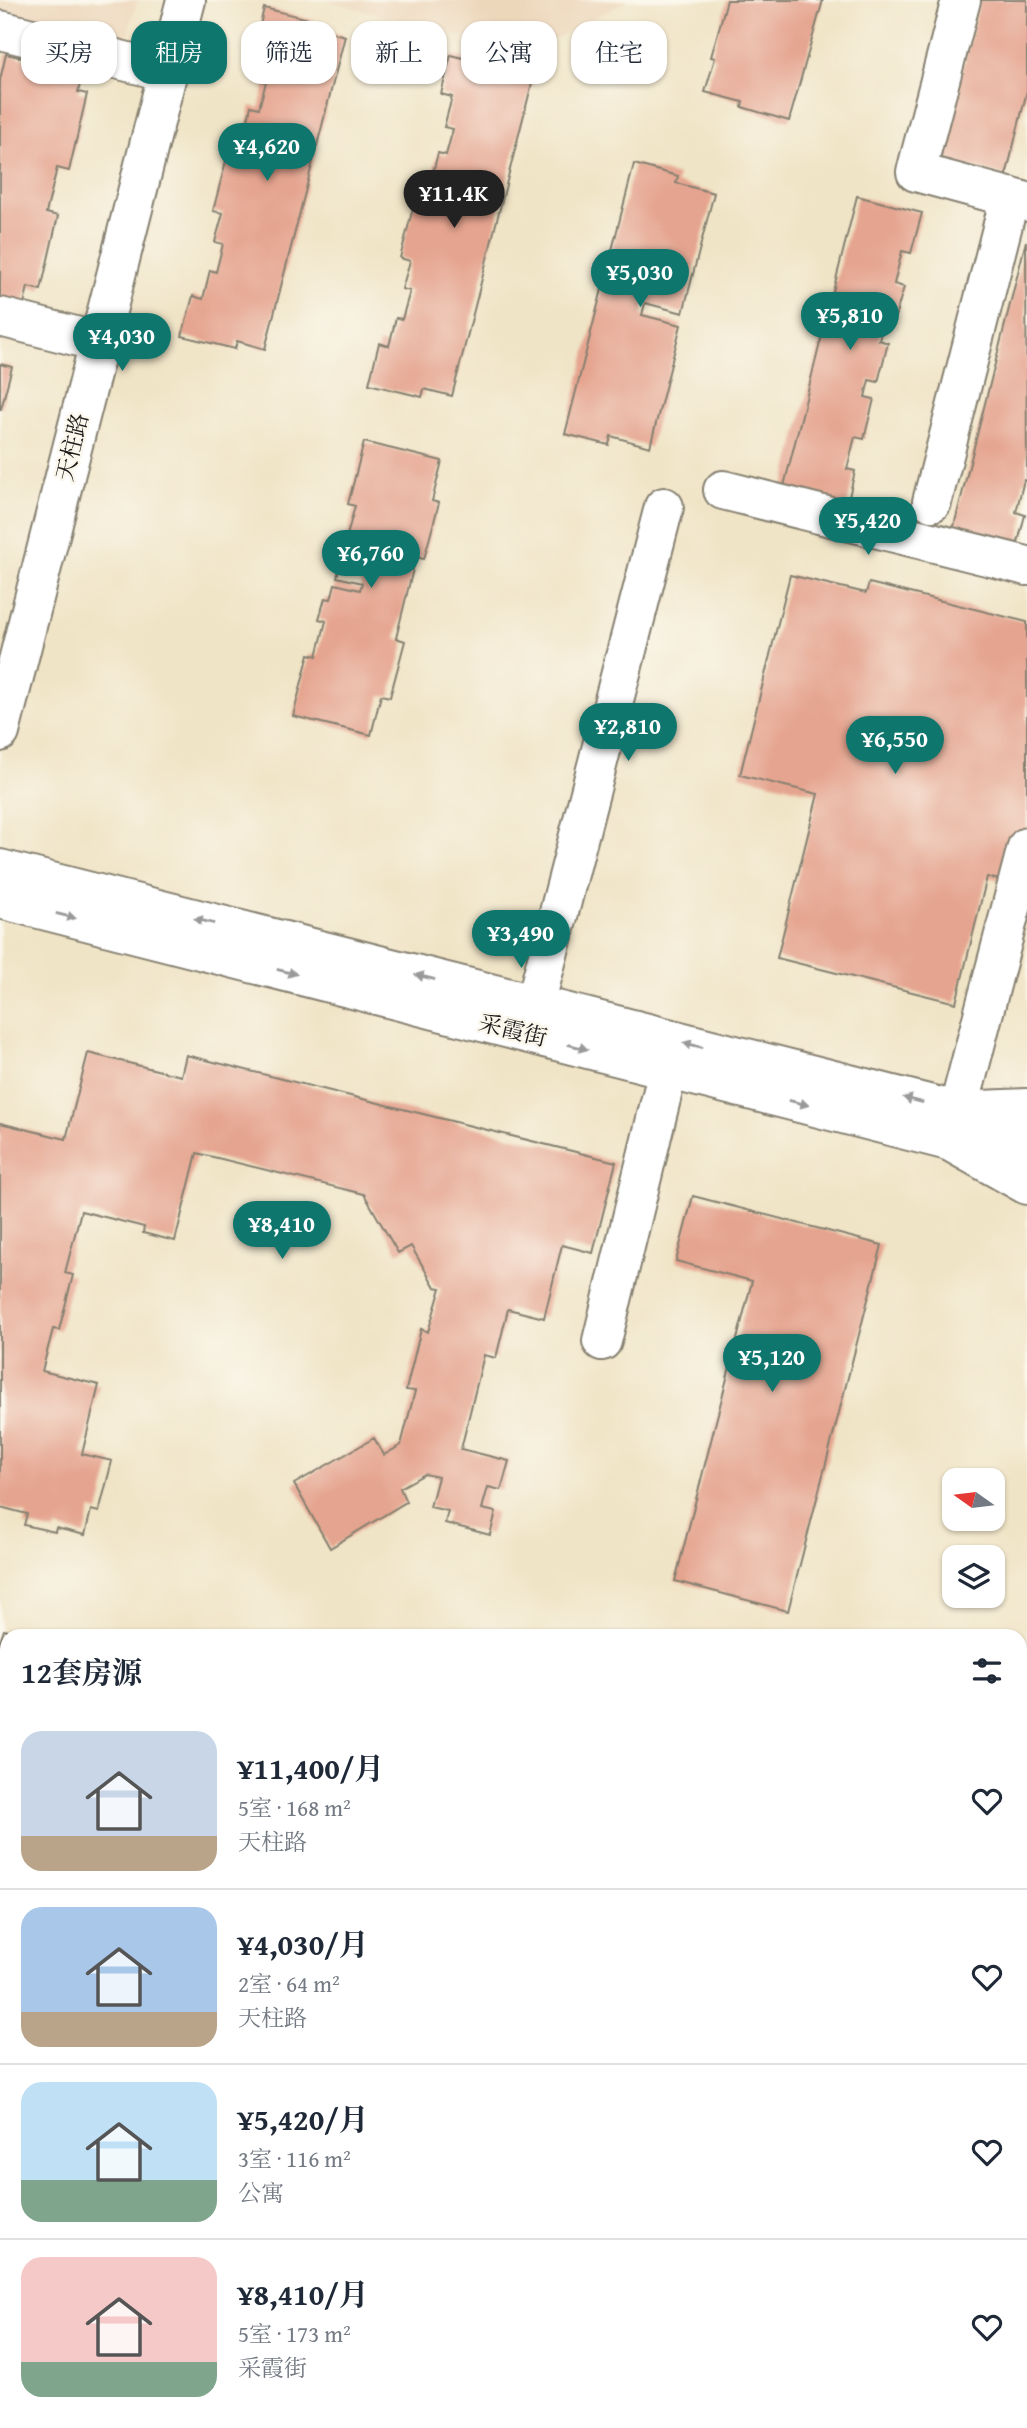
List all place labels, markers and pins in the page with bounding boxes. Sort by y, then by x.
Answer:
pin: ¥4,620 [210,124,324,183]
pin: ¥11.4K [397,170,511,230]
pin: ¥5,030 [583,250,697,309]
pin: ¥5,810 [793,292,907,352]
pin: ¥4,030 [65,314,179,373]
pin: ¥5,420 [811,498,925,557]
pin: ¥6,760 [314,530,428,590]
pin: ¥2,810 [571,704,685,763]
pin: ¥6,550 [838,716,952,776]
pin: ¥3,490 [464,911,578,970]
pin: ¥8,410 [225,1202,339,1261]
pin: ¥5,120 [715,1334,829,1394]

